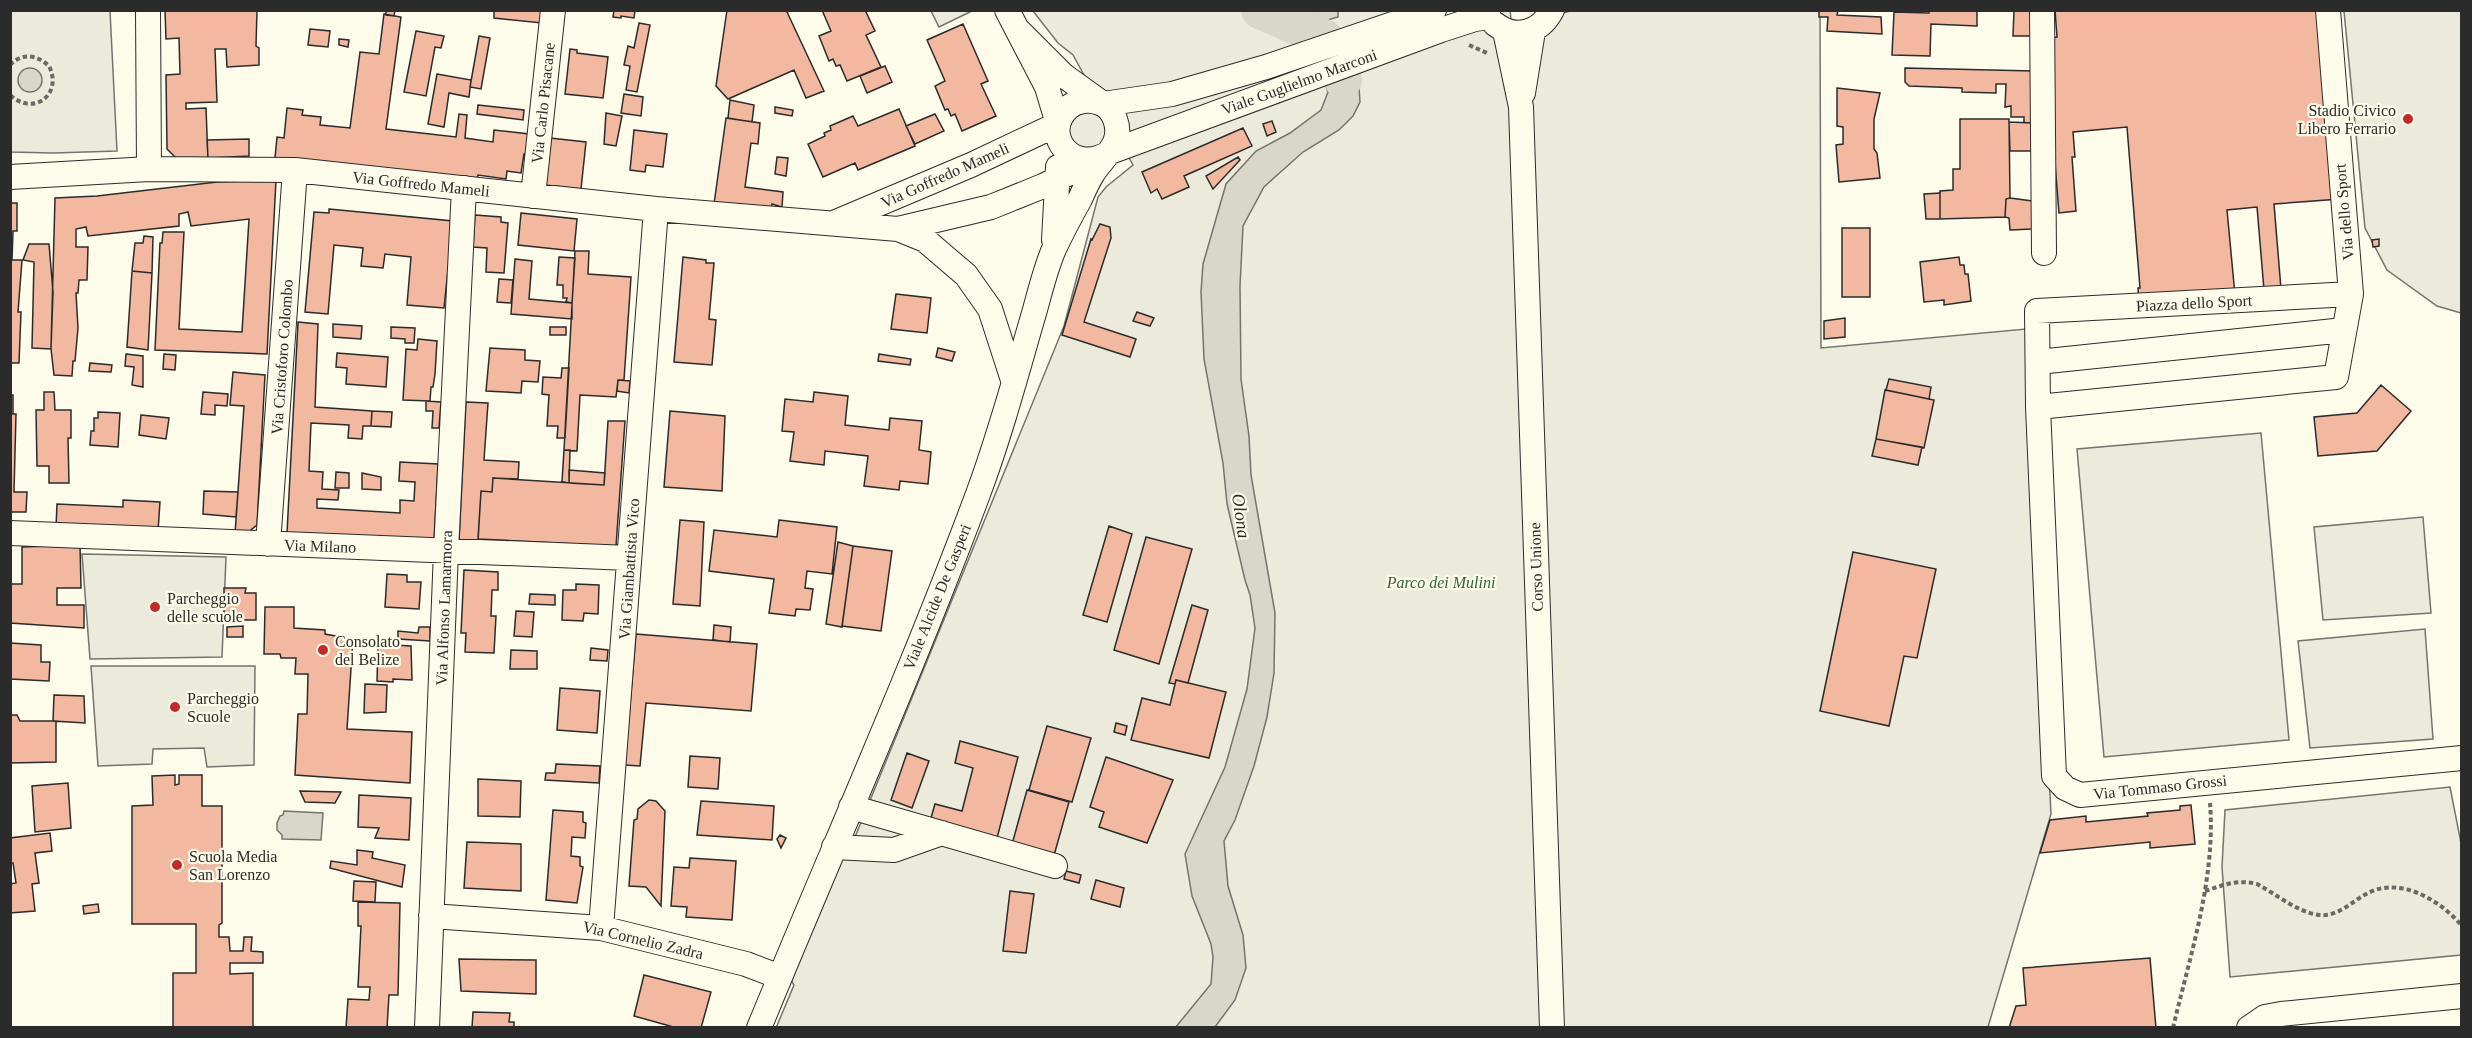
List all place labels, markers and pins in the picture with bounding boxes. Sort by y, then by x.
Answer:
place label: Stadio Civico Libero Ferrario [2298,102,2396,137]
marker: Stadio Civico Libero Ferrario [2401,112,2415,126]
place label: Parcheggio delle scuole [167,590,243,625]
marker: Parcheggio delle scuole [148,600,162,614]
place label: Consolato del Belize [335,633,400,668]
marker: Consolato del Belize [316,643,330,657]
place label: Parcheggio Scuole [187,690,259,725]
marker: Parcheggio Scuole [168,700,182,714]
place label: Scuola Media San Lorenzo [189,848,277,883]
marker: Scuola Media San Lorenzo [170,858,184,872]

